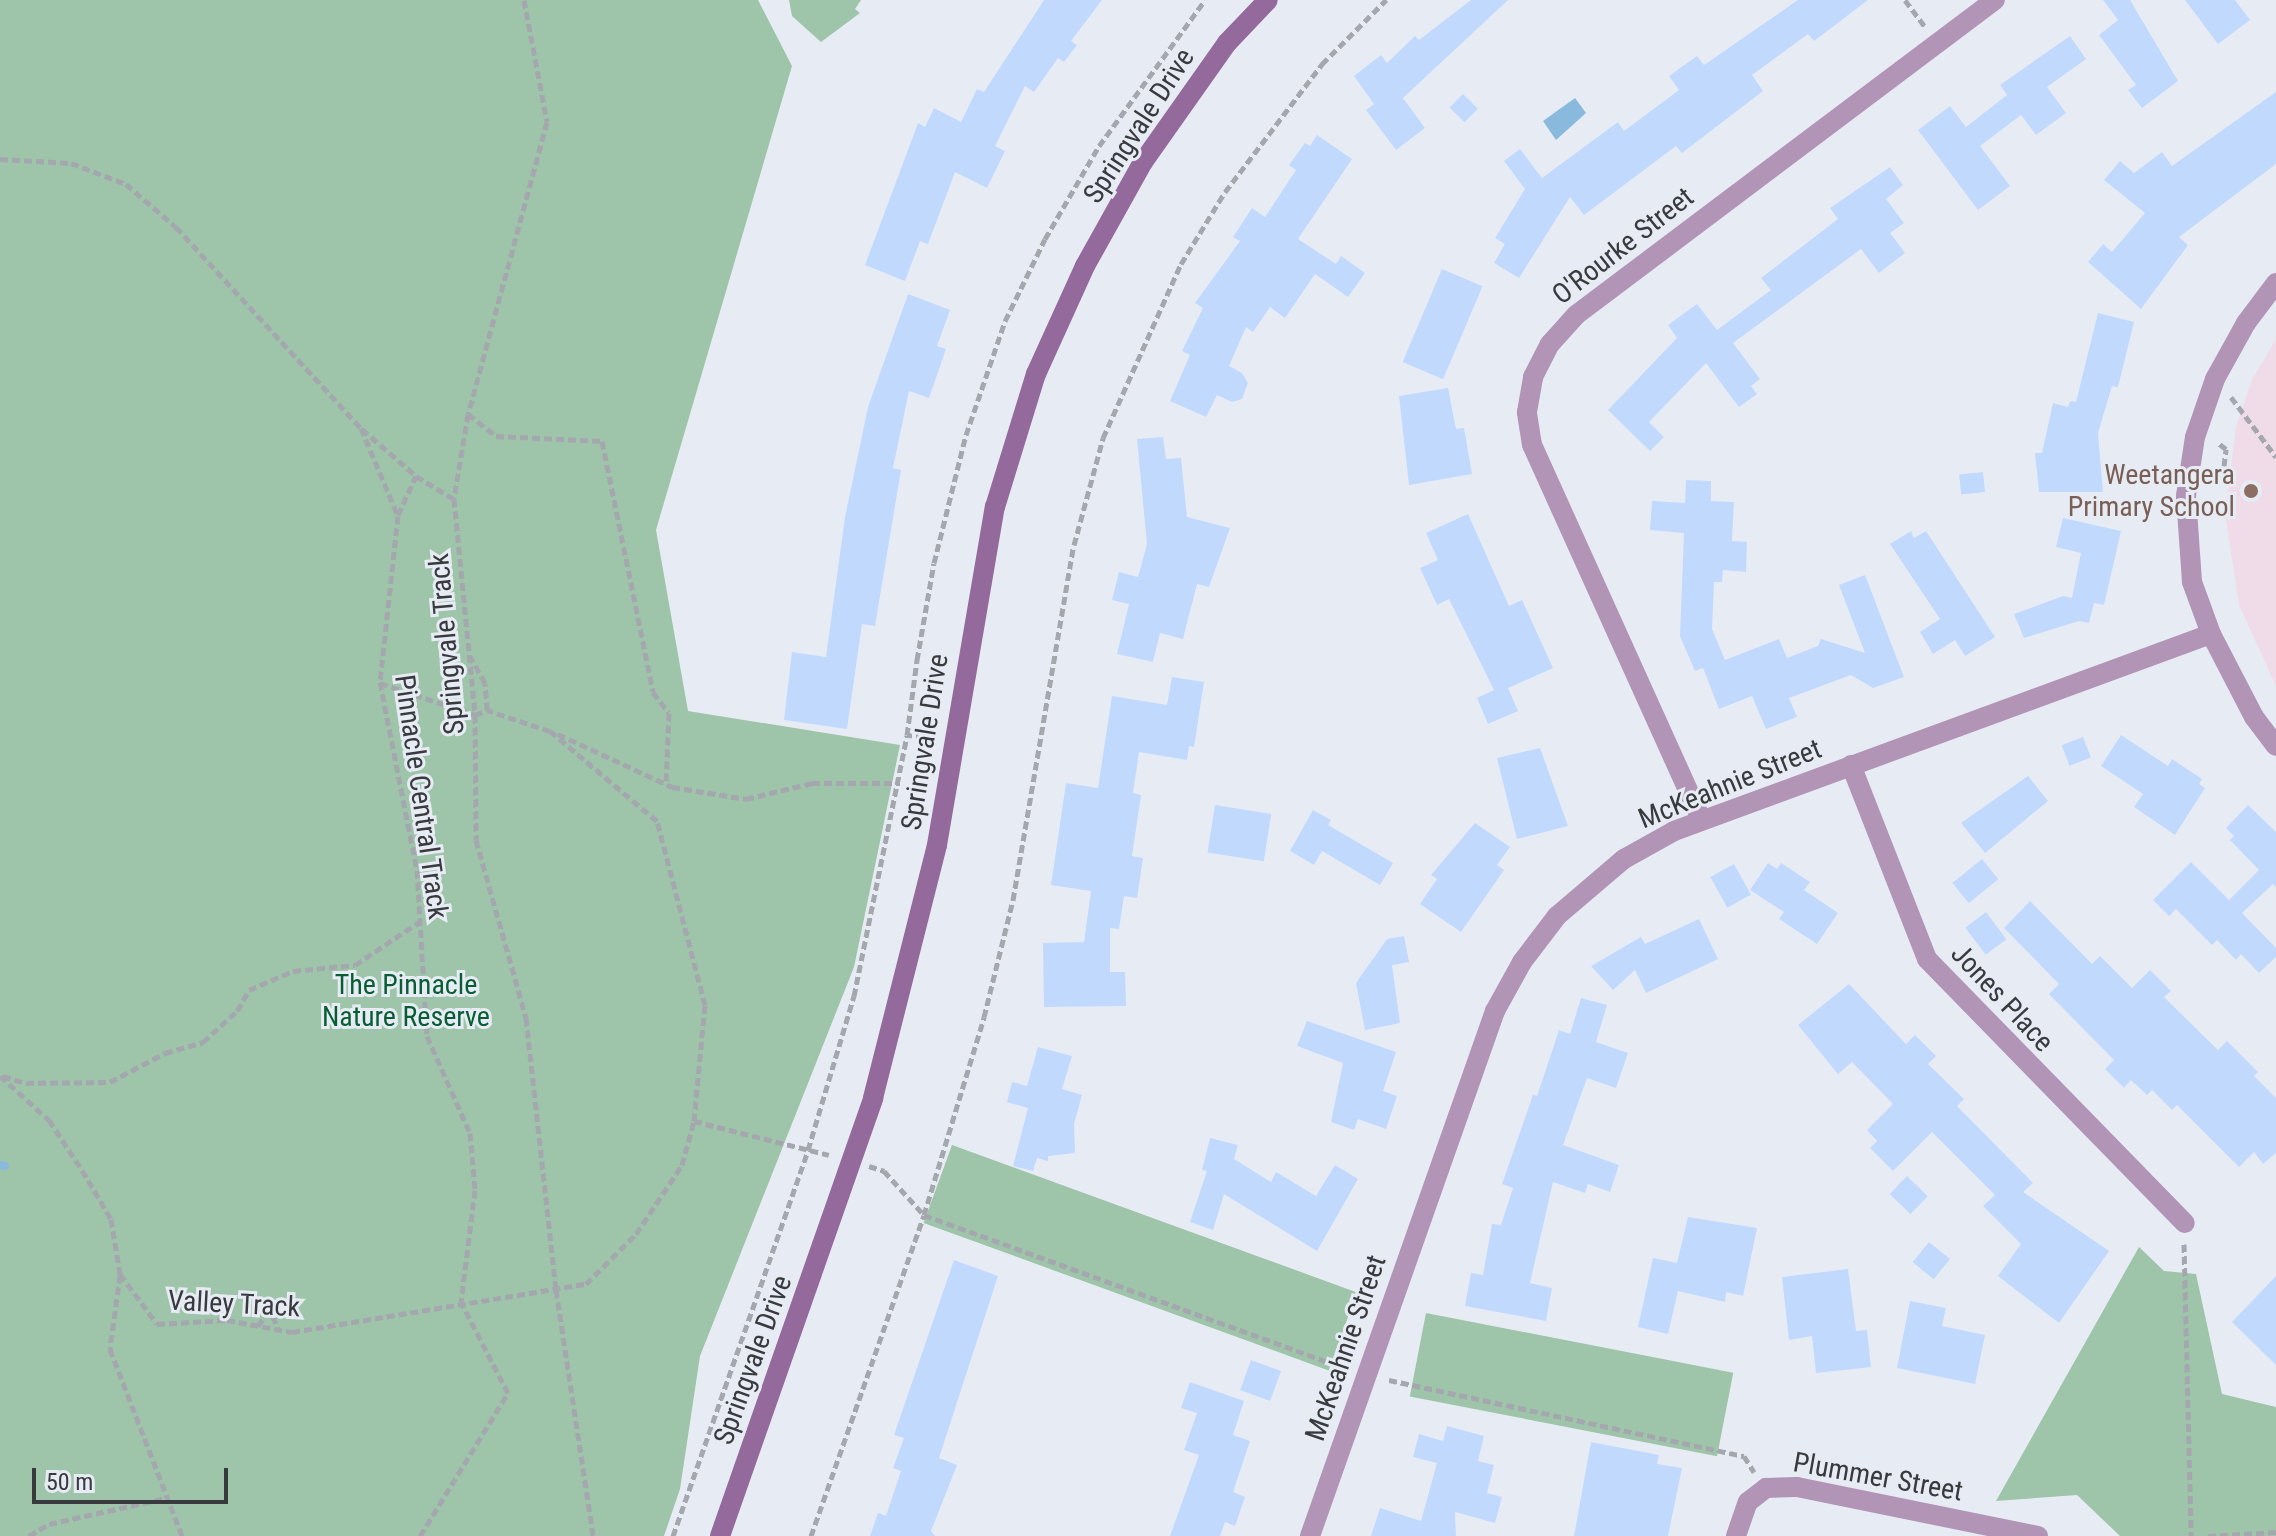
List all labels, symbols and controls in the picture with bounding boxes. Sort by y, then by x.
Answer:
street label: Springvale Drive [1077,42,1201,210]
street label: O'Rourke Street [1546,180,1700,312]
place label: Weetangera Primary School [2068,458,2235,524]
marker: Weetangera Primary School [2242,482,2260,500]
street label: Springvale Track [422,552,472,736]
street label: Springvale Drive [895,652,955,832]
street label: Pinnacle Central Track [387,672,455,922]
street label: McKeahnie Street [1634,732,1826,836]
street label: Jones Place [1944,937,2060,1059]
park label: The Pinnacle Nature Reserve [322,968,490,1034]
street label: McKeahnie Street [1299,1251,1393,1445]
street label: Springvale Drive [707,1271,799,1449]
street label: Valley Track [167,1284,301,1324]
street label: Plummer Street [1791,1446,1965,1508]
scale bar [36,1452,232,1502]
text: 50 m [46,1468,93,1496]

